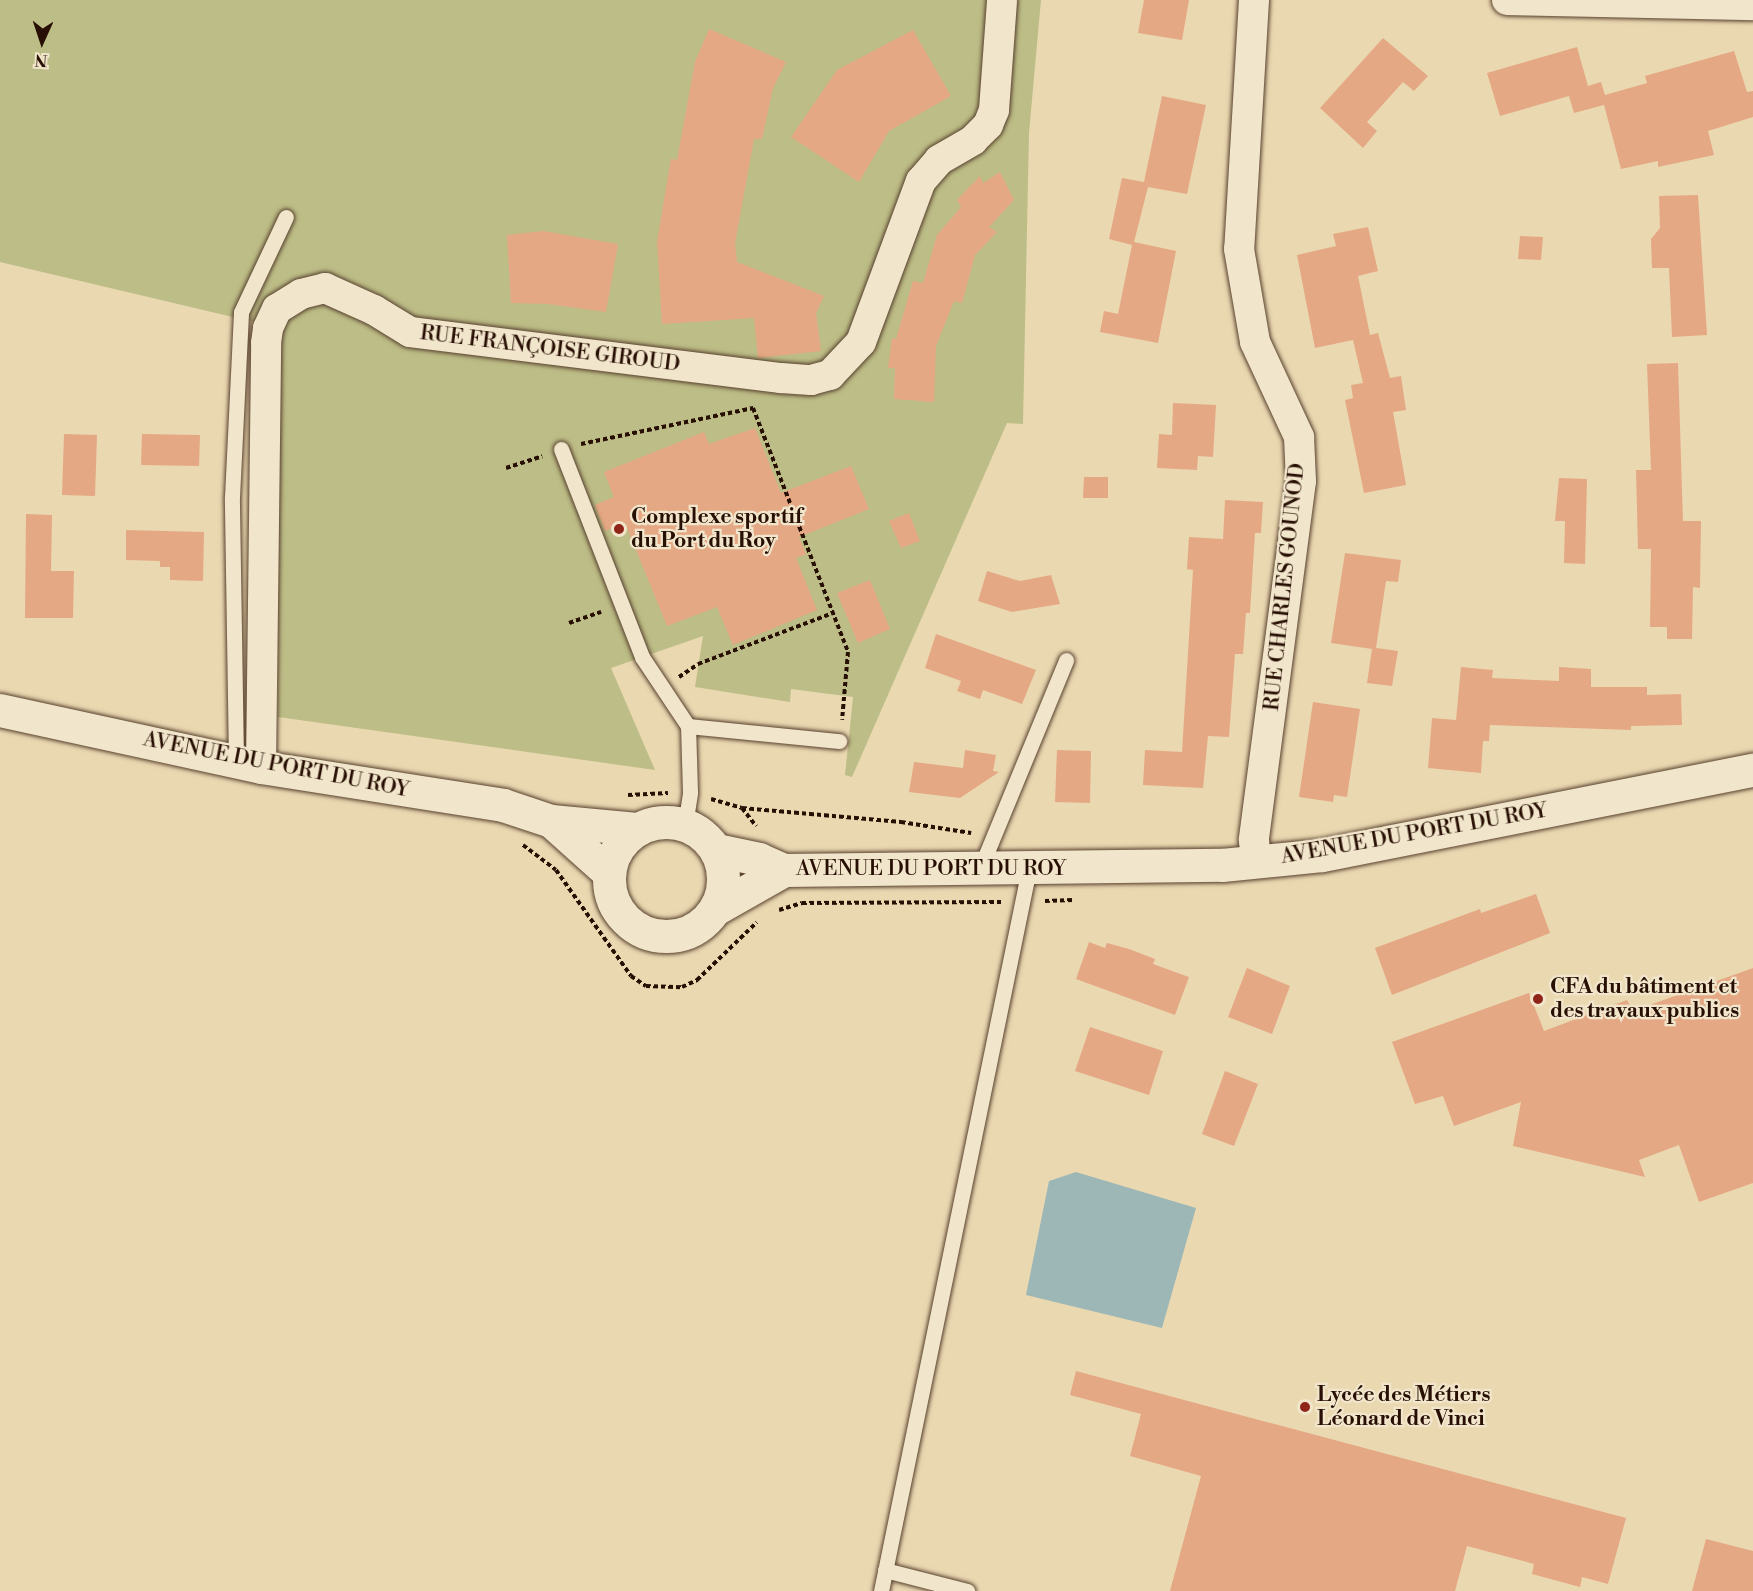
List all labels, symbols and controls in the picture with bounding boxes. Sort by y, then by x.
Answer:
north arrow [12,12,72,72]
text: N [34,50,48,70]
street label: RUE FRANÇOISE GIROUD [419,321,681,377]
street label: RUE CHARLES GOUNOD [1259,462,1311,712]
place label: Complexe sportif du Port du Roy [631,504,802,554]
marker: Complexe sportif du Port du Roy [612,522,626,536]
street label: AVENUE DU PORT DU ROY [141,727,411,803]
street label: AVENUE DU PORT DU ROY [1279,798,1549,870]
street label: AVENUE DU PORT DU ROY [796,856,1066,882]
place label: CFA du bâtiment et des travaux publics [1550,974,1739,1024]
marker: CFA du bâtiment et des travaux publics [1531,992,1545,1006]
place label: Lycée des Métiers Léonard de Vinci [1317,1382,1491,1432]
marker: Lycée des Métiers Léonard de Vinci [1298,1400,1312,1414]

